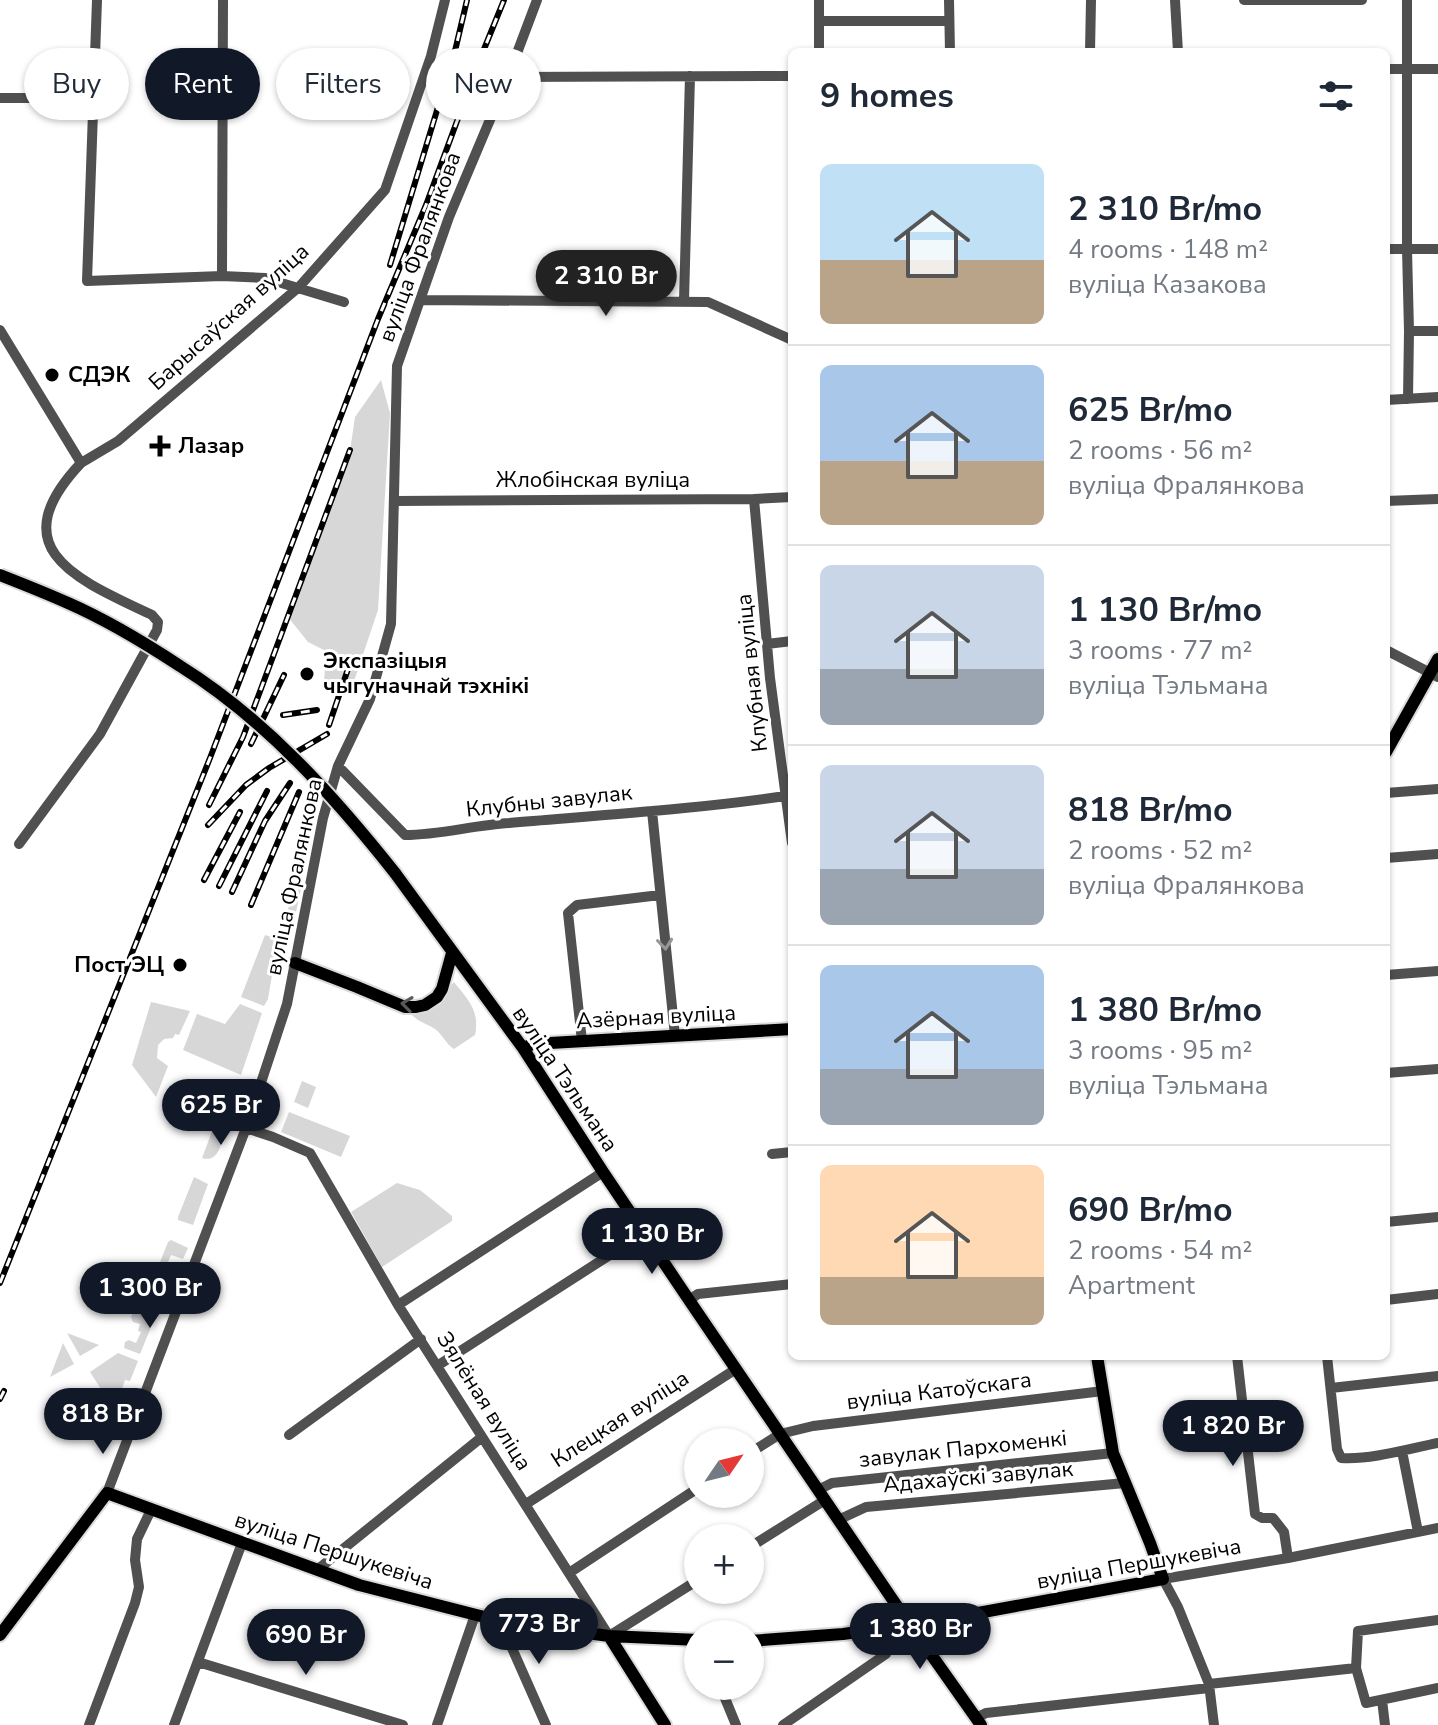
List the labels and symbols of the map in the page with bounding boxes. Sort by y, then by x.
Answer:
street label: вуліца Фралянкова [372,148,468,346]
street label: Барысаўская вуліца [142,237,316,397]
pin: 2 310 Br [523,250,689,318]
place label: СДЭК [68,360,130,390]
marker: СДЭК [43,366,61,384]
place label: Лазар [178,431,244,461]
marker: Лазар [149,435,171,457]
street label: Жлобінская вуліца [496,465,690,495]
street label: Клубная вуліца [729,592,775,754]
place label: Экспазіцыя чыгуначнай тэхнікі [323,646,529,701]
marker: Экспазіцыя чыгуначнай тэхнікі [298,665,316,683]
street label: вуліца Фралянкова [259,776,329,978]
street label: Клубны завулак [464,777,634,825]
one-way arrow [657,938,674,951]
place label: Пост ЭЦ [74,950,164,980]
marker: Пост ЭЦ [171,956,189,974]
one-way arrow [401,996,414,1013]
street label: Азёрная вуліца [575,998,737,1036]
street label: вуліца Тэльмана [505,1000,625,1158]
pin: 625 Br [156,1079,286,1147]
pin: 1 130 Br [569,1208,735,1276]
pin: 1 300 Br [67,1262,233,1330]
street label: Зялёная вуліца [429,1326,539,1476]
street label: Клецкая вуліца [545,1363,695,1475]
street label: вуліца Катоўскага [845,1365,1033,1417]
pin: 818 Br [38,1388,168,1456]
pin: 1 820 Br [1150,1400,1316,1468]
street label: завулак Пархоменкі [858,1423,1068,1475]
north arrow [684,1428,764,1508]
street label: Адахаўскі завулак [882,1454,1075,1500]
street label: вуліца Першукевіча [231,1505,437,1597]
street label: вуліца Першукевіча [1034,1531,1244,1597]
pin: 773 Br [474,1598,604,1666]
pin: 1 380 Br [837,1603,1003,1671]
pin: 690 Br [241,1609,371,1677]

